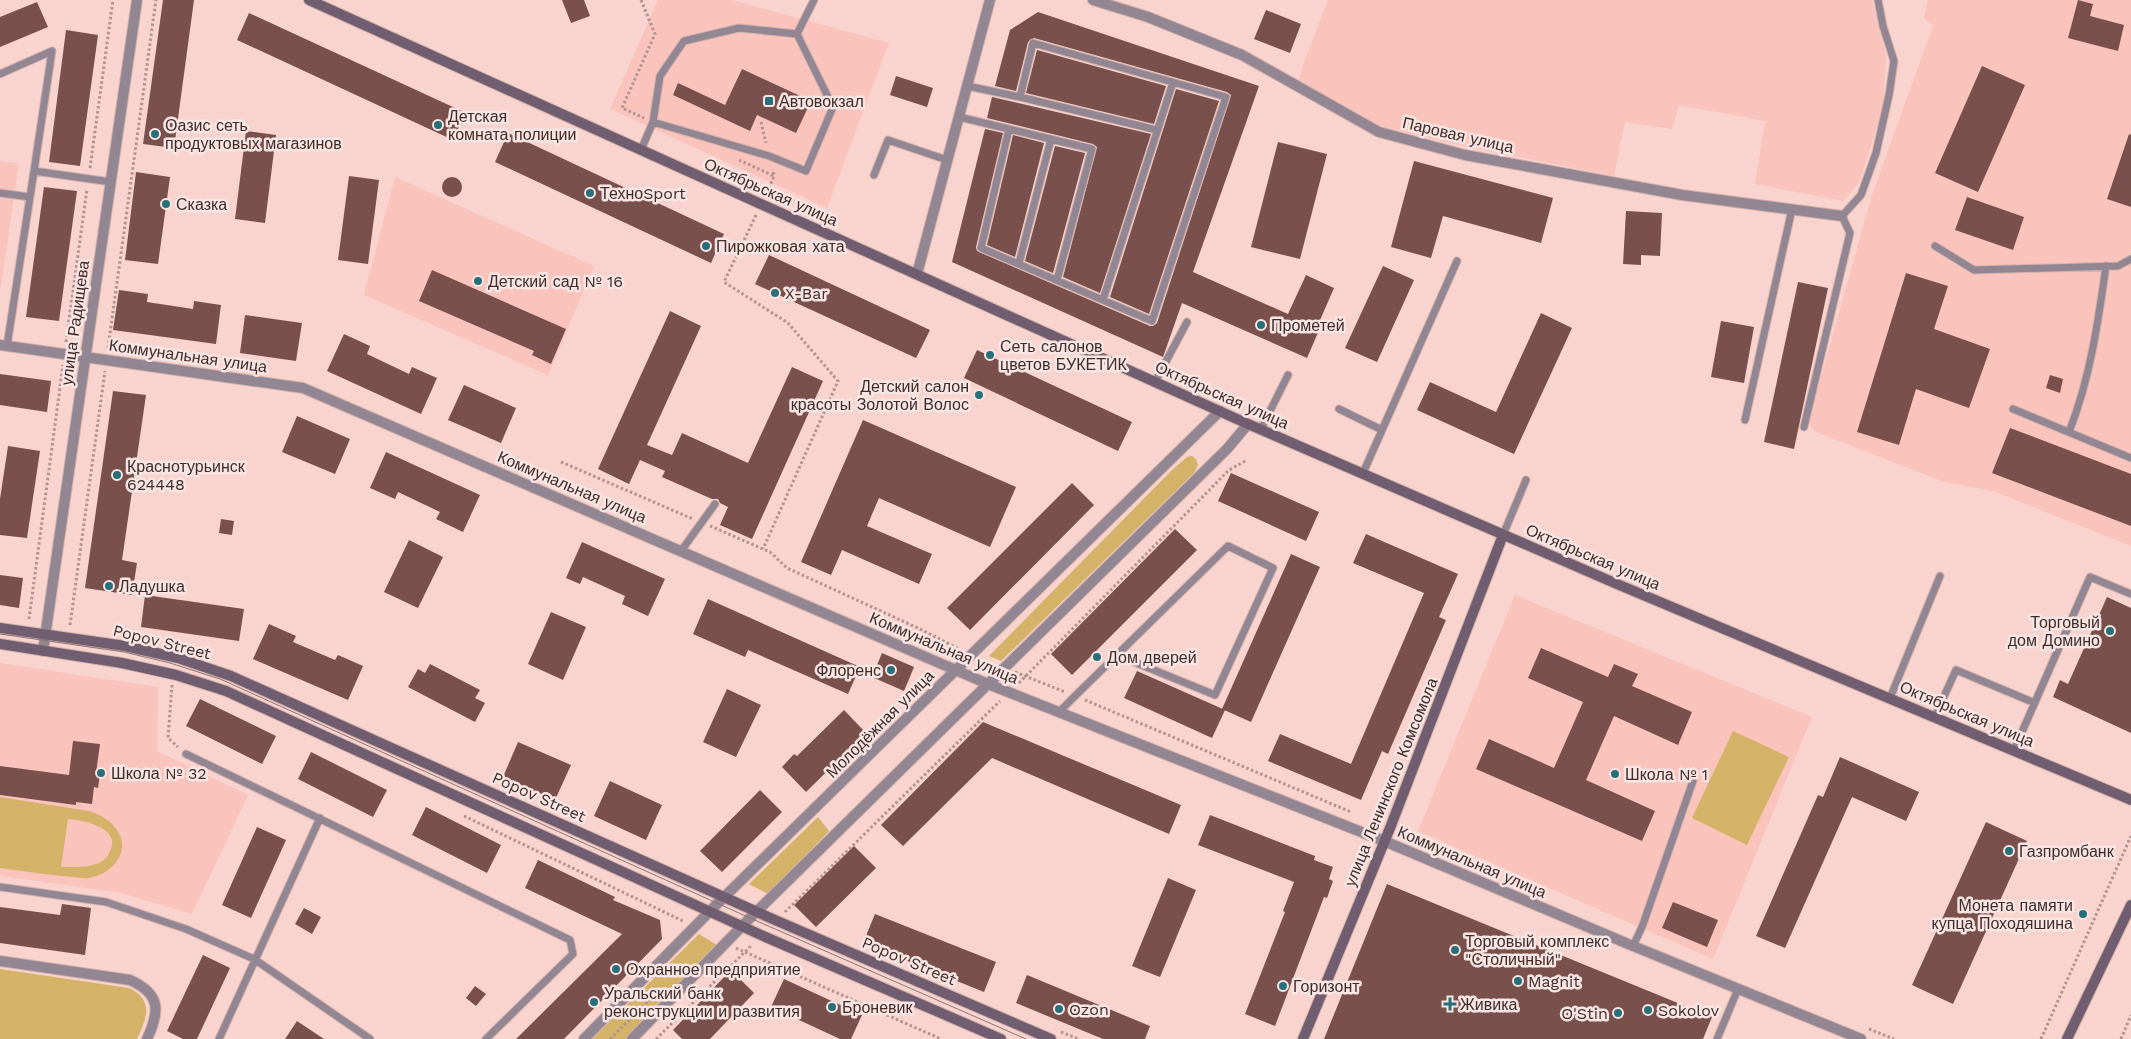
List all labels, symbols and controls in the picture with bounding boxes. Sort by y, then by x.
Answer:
place label: Автовокзал [779,92,864,111]
marker: Автовокзал [763,95,775,107]
place label: Детская комната полиции [448,107,577,144]
street label: Паровая улица [1401,113,1516,157]
place label: Оазис сеть продуктовых магазинов [165,116,342,153]
marker: Детская комната полиции [432,119,444,131]
marker: Оазис сеть продуктовых магазинов [149,128,161,140]
street label: Октябрьская улица [701,154,841,230]
place label: ТехноSport [600,184,686,203]
marker: ТехноSport [584,187,596,199]
place label: Сказка [176,195,227,214]
marker: Сказка [160,198,172,210]
place label: Пирожковая хата [716,237,845,256]
marker: Пирожковая хата [700,240,712,252]
street label: улица Радищева [57,259,93,387]
place label: Детский сад № 16 [488,272,623,291]
marker: Детский сад № 16 [472,275,484,287]
place label: X-Bar [785,284,828,303]
marker: X-Bar [769,287,781,299]
place label: Прометей [1271,316,1345,335]
marker: Прометей [1255,319,1267,331]
street label: Коммунальная улица [108,335,268,377]
place label: Сеть салонов цветов БУКЕТИК [1000,337,1127,374]
marker: Сеть салонов цветов БУКЕТИК [984,349,996,361]
street label: Октябрьская улица [1152,357,1292,433]
place label: Детский салон красоты Золотой Волос [791,377,969,414]
marker: Детский салон красоты Золотой Волос [973,389,985,401]
street label: Коммунальная улица [495,447,649,527]
place label: Краснотурьинск 624448 [127,457,246,494]
marker: Краснотурьинск 624448 [111,469,123,481]
street label: Октябрьская улица [1523,520,1663,594]
place label: Ладушка [119,577,185,596]
marker: Ладушка [103,580,115,592]
street label: Коммунальная улица [867,608,1021,688]
place label: Торговый дом Домино [2008,613,2100,650]
street label: Popov Street [111,621,213,663]
marker: Торговый дом Домино [2104,625,2116,637]
place label: Дом дверей [1107,648,1197,667]
marker: Дом дверей [1091,651,1103,663]
place label: Флоренс [816,661,881,680]
marker: Флоренс [885,664,897,676]
street label: Молодёжная улица [822,666,938,782]
street label: улица Ленинского Комсомола [1340,675,1442,889]
street label: Октябрьская улица [1897,677,2037,751]
place label: Школа № 32 [111,764,207,783]
place label: Школа № 1 [1625,765,1708,784]
marker: Школа № 32 [95,767,107,779]
street label: Popov Street [489,768,589,826]
marker: Школа № 1 [1609,768,1621,780]
street label: Коммунальная улица [1395,822,1549,902]
place label: Газпромбанк [2019,842,2115,861]
marker: Газпромбанк [2003,845,2015,857]
place label: Монета памяти купца Походяшина [1932,896,2073,933]
marker: Монета памяти купца Походяшина [2077,908,2089,920]
place label: Торговый комплекс "Столичный" [1465,932,1609,969]
street label: Popov Street [859,933,959,989]
marker: Торговый комплекс "Столичный" [1449,944,1461,956]
place label: Охранное предприятие [626,960,801,979]
marker: Охранное предприятие [610,963,622,975]
place label: Magnit [1528,972,1580,991]
marker: Magnit [1512,975,1524,987]
place label: Горизонт [1293,977,1360,996]
marker: Горизонт [1277,980,1289,992]
place label: Уральский банк реконструкции и развития [604,984,800,1021]
place label: Живика [1460,995,1518,1014]
marker: Уральский банк реконструкции и развития [588,996,600,1008]
place label: Броневик [842,998,913,1017]
marker: Живика [1444,998,1456,1010]
place label: Ozon [1069,1000,1109,1019]
marker: Броневик [826,1001,838,1013]
place label: Sokolov [1658,1001,1720,1020]
marker: Ozon [1053,1003,1065,1015]
place label: O'Stin [1561,1004,1608,1023]
marker: Sokolov [1642,1004,1654,1016]
marker: O'Stin [1612,1007,1624,1019]

